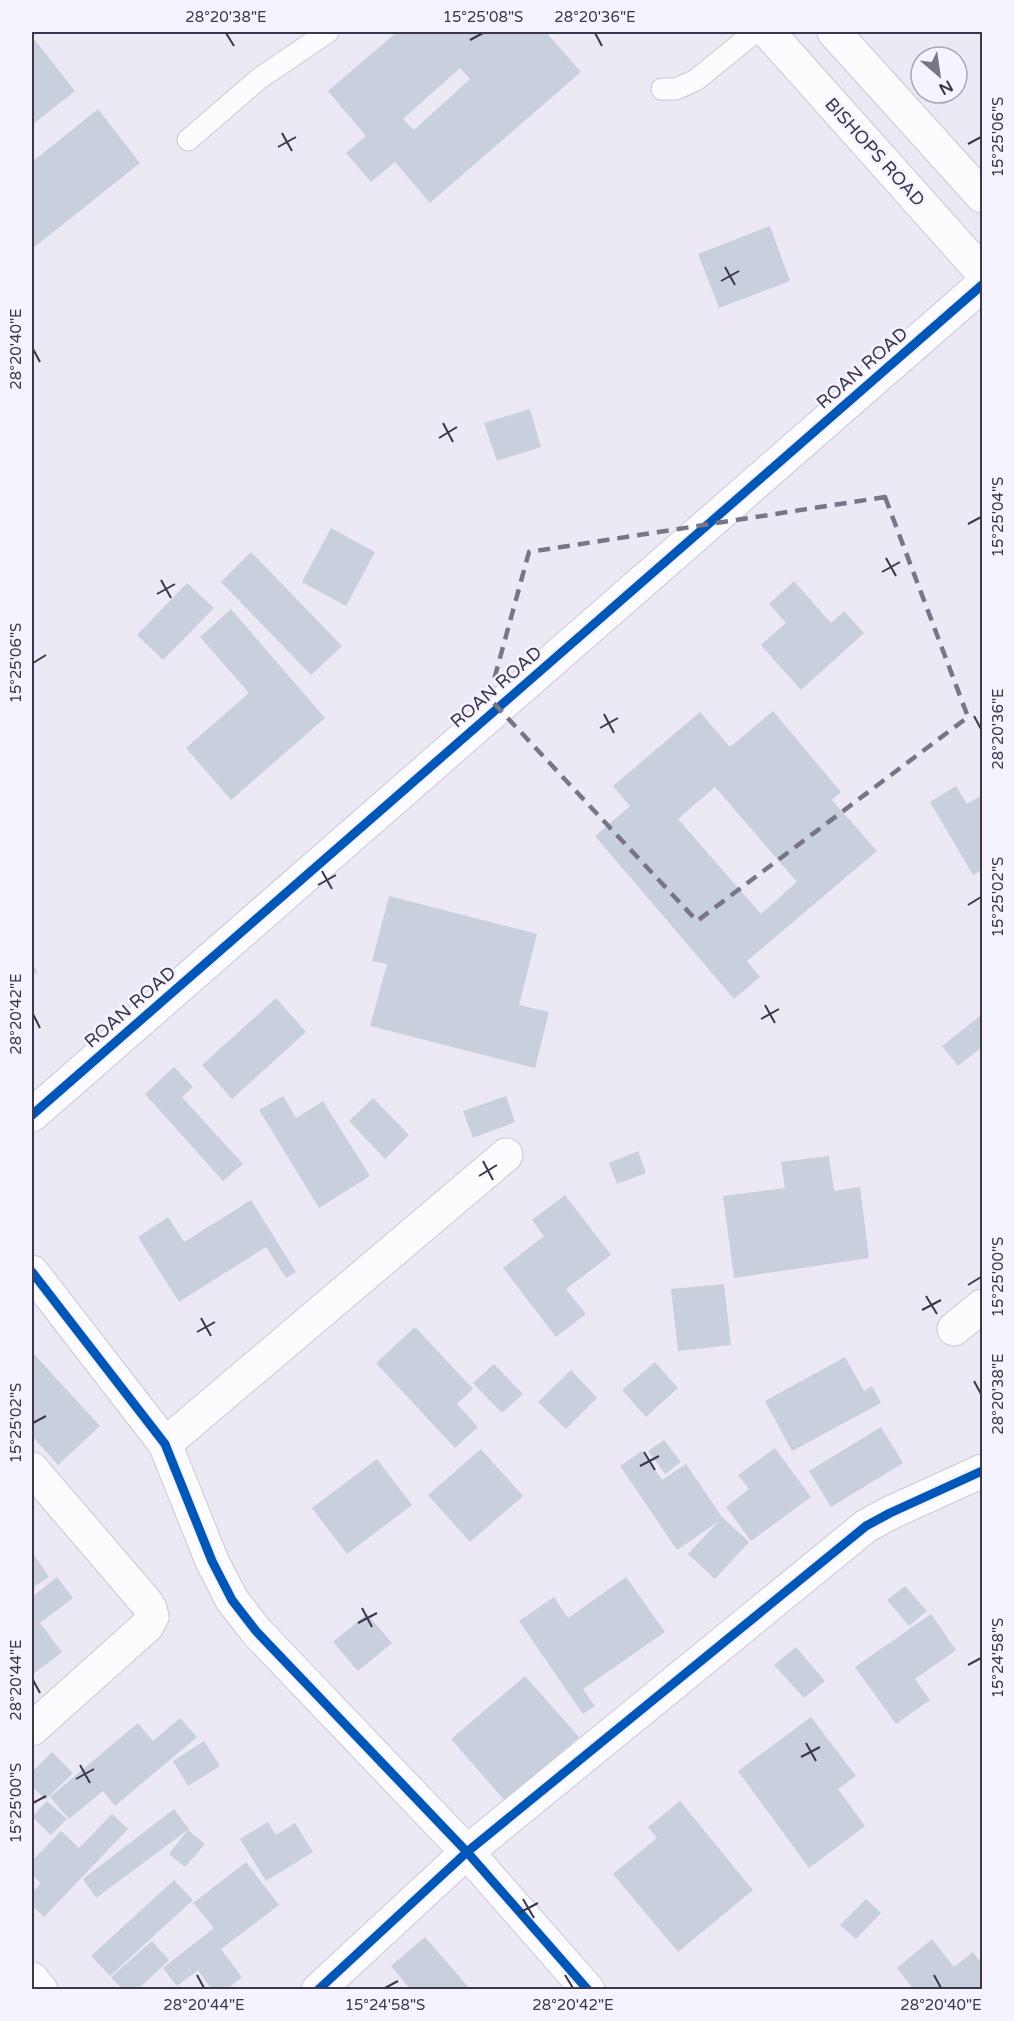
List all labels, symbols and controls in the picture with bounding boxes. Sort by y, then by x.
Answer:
text: 28°20'38"E [185,8,267,26]
text: 15°25'08"S [443,8,523,26]
text: 28°20'36"E [554,8,636,26]
north arrow [909,45,969,105]
text: N [935,75,956,99]
street label: BISHOPS ROAD [820,93,930,211]
text: 15°25'06"S [989,97,1007,177]
text: 28°20'40"E [7,308,25,390]
street label: ROAN ROAD [812,322,912,414]
text: 15°25'04"S [989,477,1007,557]
text: 15°25'06"S [7,623,25,703]
street label: ROAN ROAD [446,641,546,733]
text: 28°20'36"E [989,688,1007,770]
text: 15°25'02"S [989,857,1007,937]
street label: ROAN ROAD [80,961,180,1053]
text: 28°20'42"E [7,973,25,1055]
text: 15°25'00"S [989,1237,1007,1317]
text: 28°20'38"E [989,1353,1007,1435]
text: 15°25'02"S [7,1383,25,1463]
text: 15°24'58"S [989,1618,1007,1698]
text: 28°20'44"E [7,1639,25,1721]
text: 15°25'00"S [7,1763,25,1843]
text: 28°20'44"E [163,1996,245,2014]
text: 15°24'58"S [345,1996,425,2014]
text: 28°20'42"E [532,1996,614,2014]
text: 28°20'40"E [900,1996,982,2014]

